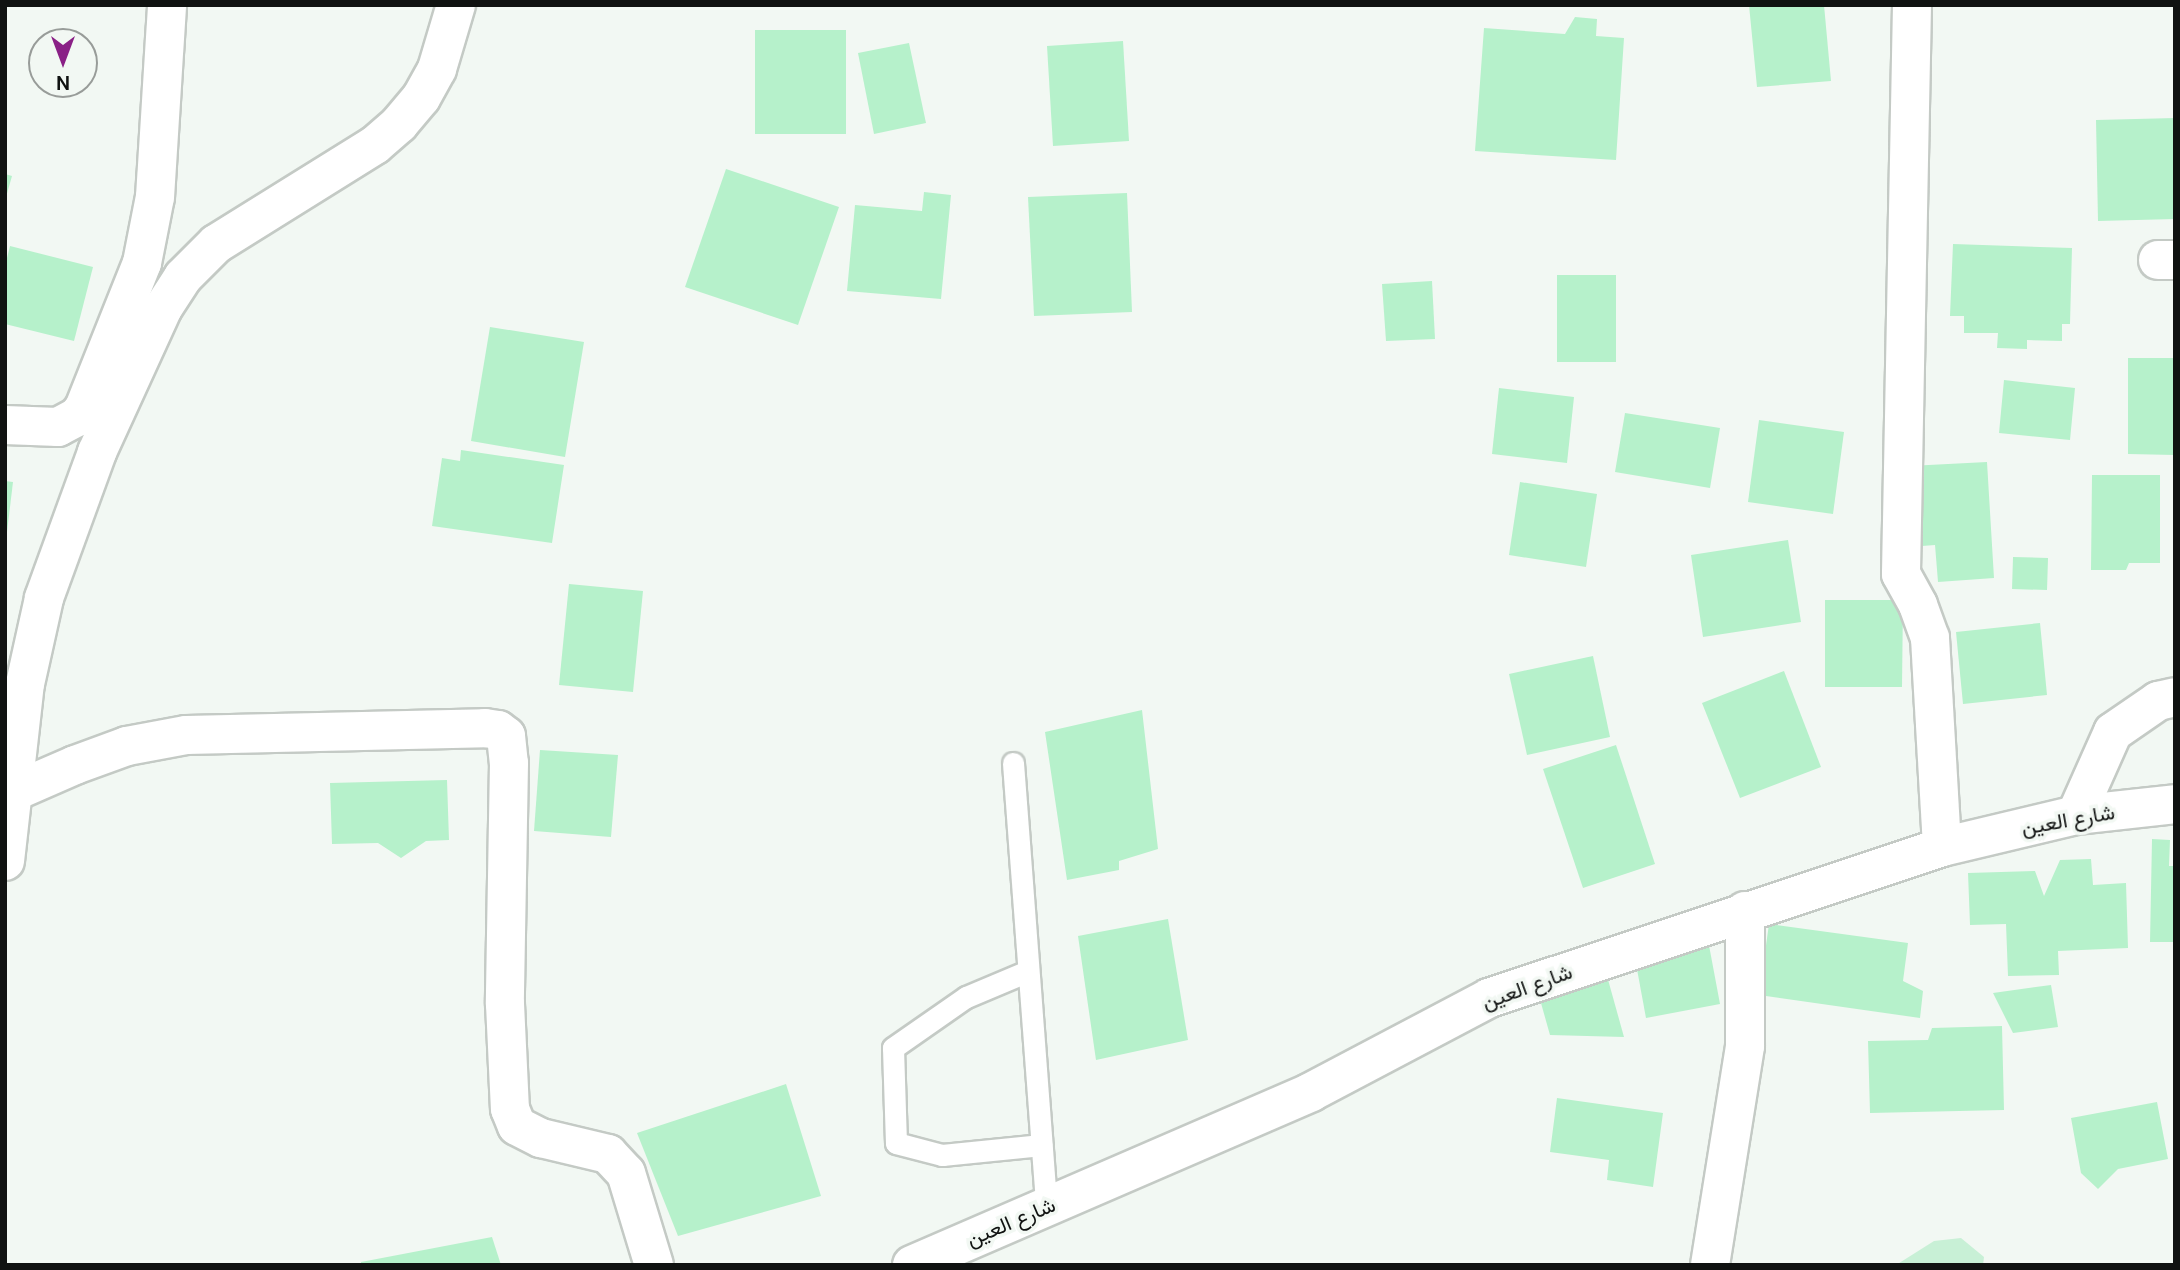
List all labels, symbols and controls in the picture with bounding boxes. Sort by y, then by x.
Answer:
north arrow [28,28,98,98]
text: N [56,70,70,95]
street label: شارع العين [2019,799,2117,841]
street label: شارع العين [1478,959,1576,1015]
street label: شارع العين [963,1192,1059,1252]

